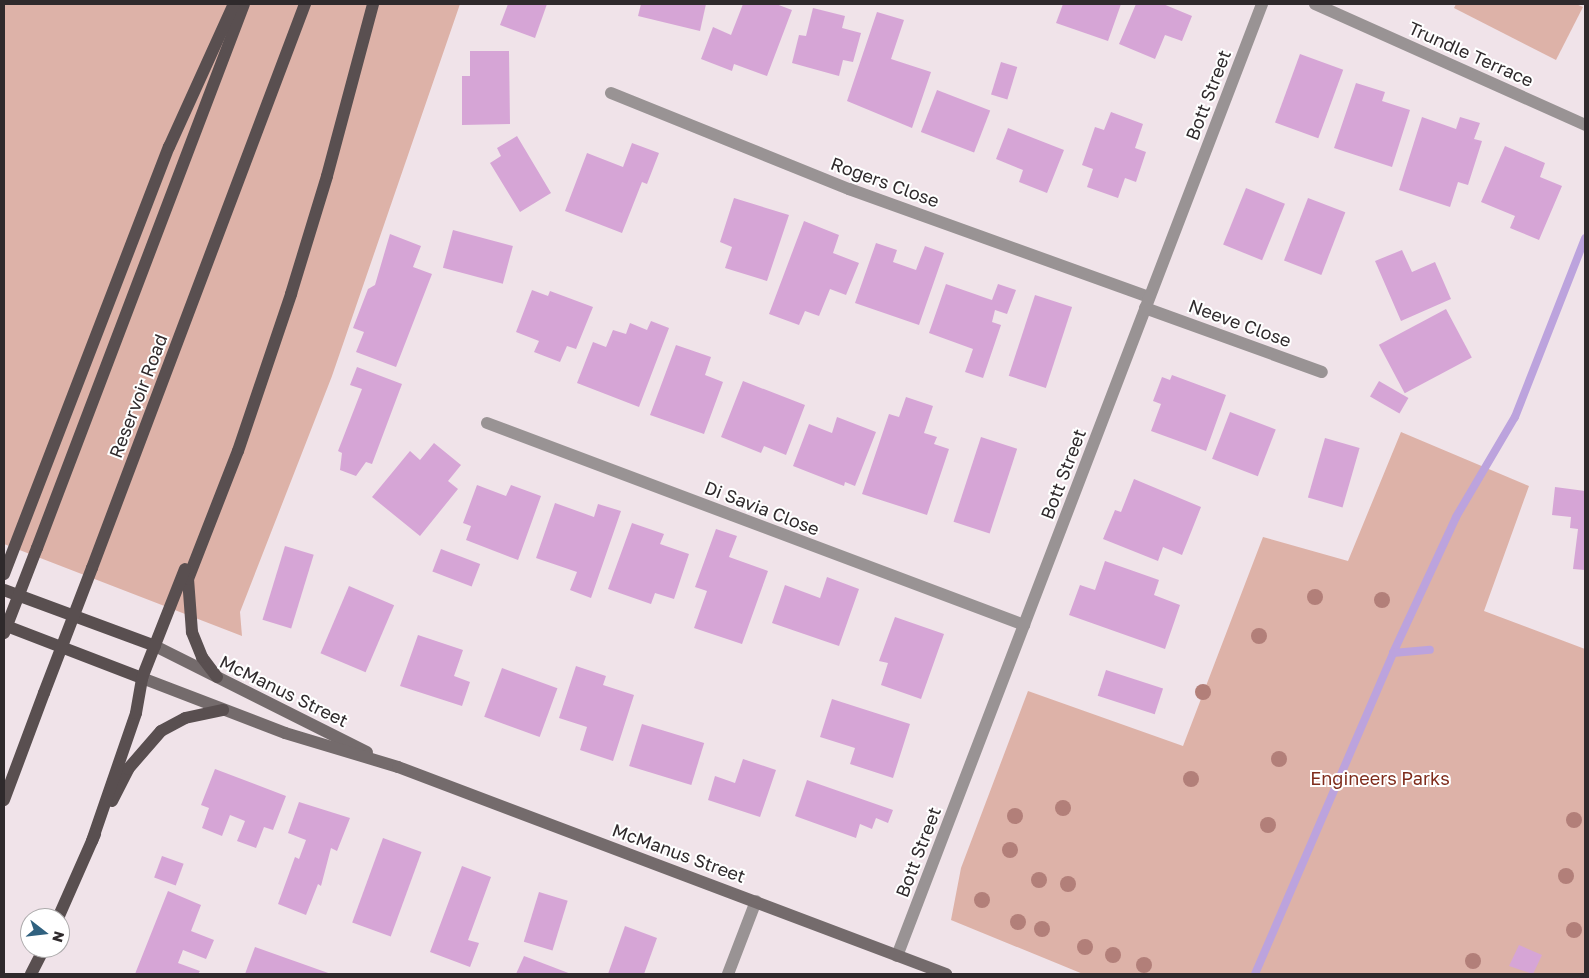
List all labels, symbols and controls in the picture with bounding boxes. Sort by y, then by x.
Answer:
street label: Trundle Terrace [1405,17,1537,91]
street label: Bott Street [1181,47,1235,143]
street label: Rogers Close [828,152,942,212]
street label: Neeve Close [1186,294,1294,352]
street label: Reservoir Road [104,331,172,461]
street label: Bott Street [1036,426,1090,522]
street label: Di Savia Close [701,476,823,540]
street label: McManus Street [216,651,352,731]
park label: Engineers Parks [1310,767,1450,789]
street label: Bott Street [891,804,945,900]
street label: McManus Street [609,819,749,887]
north arrow [20,908,70,958]
text: N [49,930,69,944]

